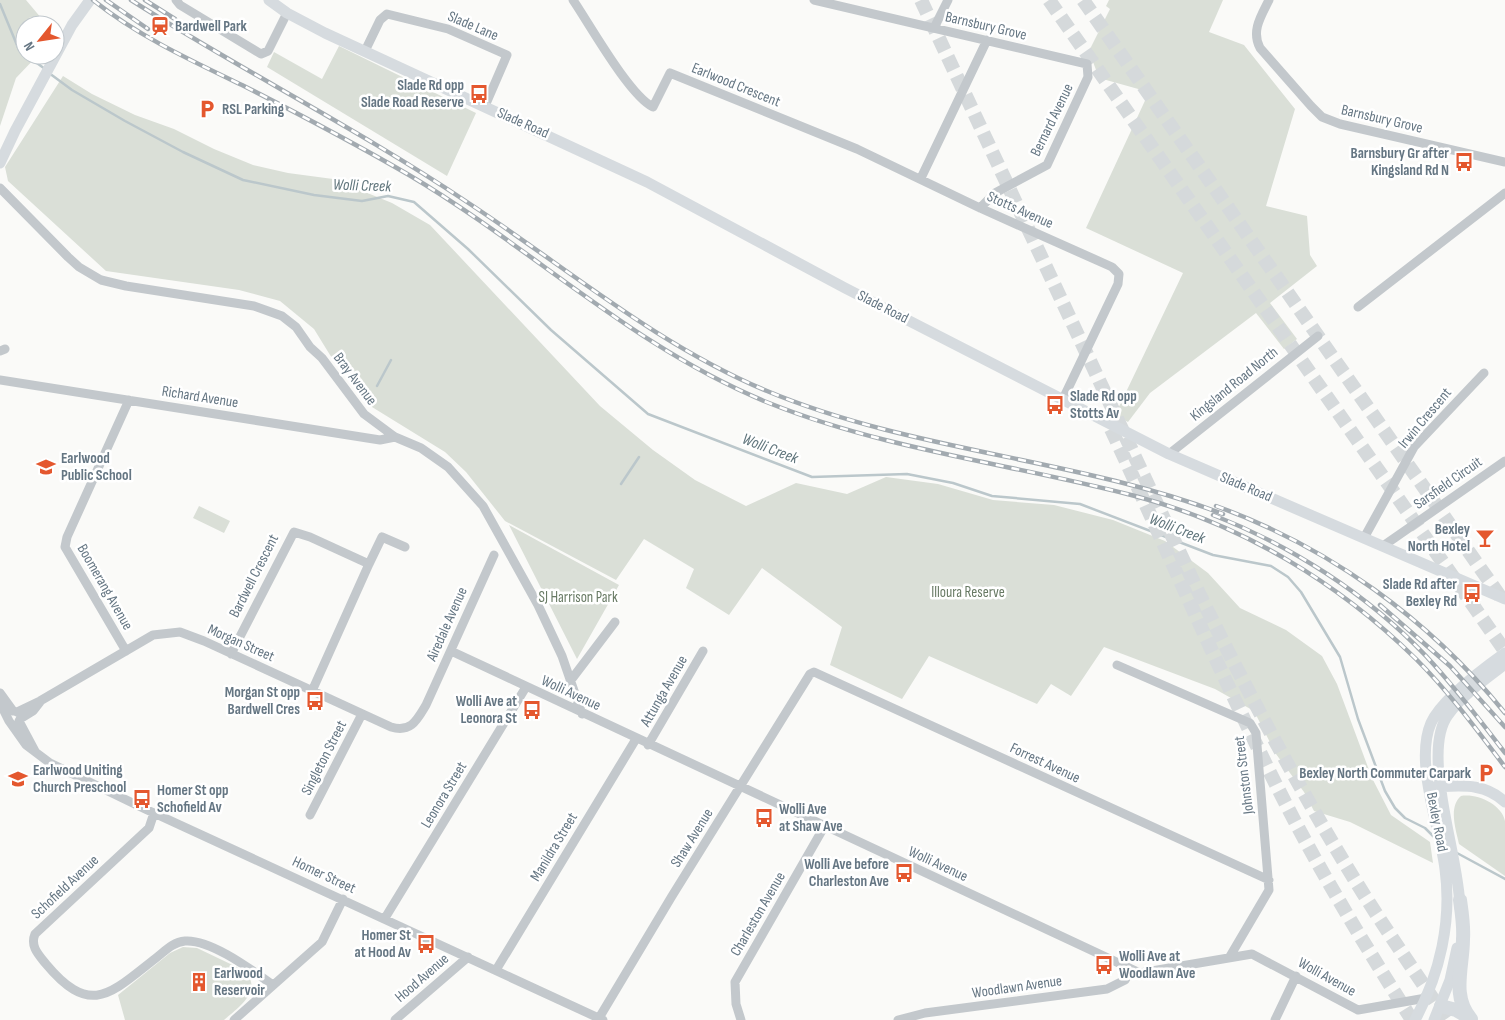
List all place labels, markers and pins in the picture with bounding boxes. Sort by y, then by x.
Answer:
station icon: Bardwell Park [149,15,171,37]
place label: Bardwell Park [175,17,248,36]
place label: Slade Rd opp Slade Road Reserve [361,76,464,112]
bus stop icon: Slade Rd opp Slade Road Reserve [468,83,490,105]
parking icon: RSL Parking [196,98,218,120]
place label: RSL Parking [222,100,285,119]
place label: Barnsbury Gr after Kingsland Rd N [1350,144,1449,180]
bus stop icon: Barnsbury Gr after Kingsland Rd N [1453,151,1475,173]
place label: Slade Rd opp Stotts Av [1070,387,1137,423]
bus stop icon: Slade Rd opp Stotts Av [1044,394,1066,416]
place label: Earlwood Public School [61,449,132,485]
school or university icon: Earlwood Public School [35,456,57,478]
place label: Bexley North Hotel [1408,520,1471,556]
bar icon: Bexley North Hotel [1474,527,1496,549]
place label: Slade Rd after Bexley Rd [1383,575,1457,611]
bus stop icon: Slade Rd after Bexley Rd [1461,582,1483,604]
place label: Morgan St opp Bardwell Cres [225,683,300,719]
bus stop icon: Morgan St opp Bardwell Cres [304,690,326,712]
place label: Wolli Ave at Leonora St [456,692,517,728]
bus stop icon: Wolli Ave at Leonora St [521,699,543,721]
place label: Earlwood Uniting Church Preschool [33,761,126,797]
parking icon: Bexley North Commuter Carpark [1475,762,1497,784]
place label: Bexley North Commuter Carpark [1299,764,1472,783]
school or university icon: Earlwood Uniting Church Preschool [7,768,29,790]
place label: Homer St opp Schofield Av [157,781,228,817]
bus stop icon: Homer St opp Schofield Av [131,788,153,810]
place label: Wolli Ave at Shaw Ave [779,800,843,836]
bus stop icon: Wolli Ave at Shaw Ave [753,807,775,829]
place label: Wolli Ave before Charleston Ave [804,855,889,891]
bus stop icon: Wolli Ave before Charleston Ave [893,862,915,884]
place label: Homer St at Hood Av [355,926,412,962]
bus stop icon: Homer St at Hood Av [415,933,437,955]
place label: Wolli Ave at Woodlawn Ave [1119,947,1195,983]
bus stop icon: Wolli Ave at Woodlawn Ave [1093,954,1115,976]
place label: Earlwood Reservoir [214,964,265,1000]
building icon: Earlwood Reservoir [188,971,210,993]

